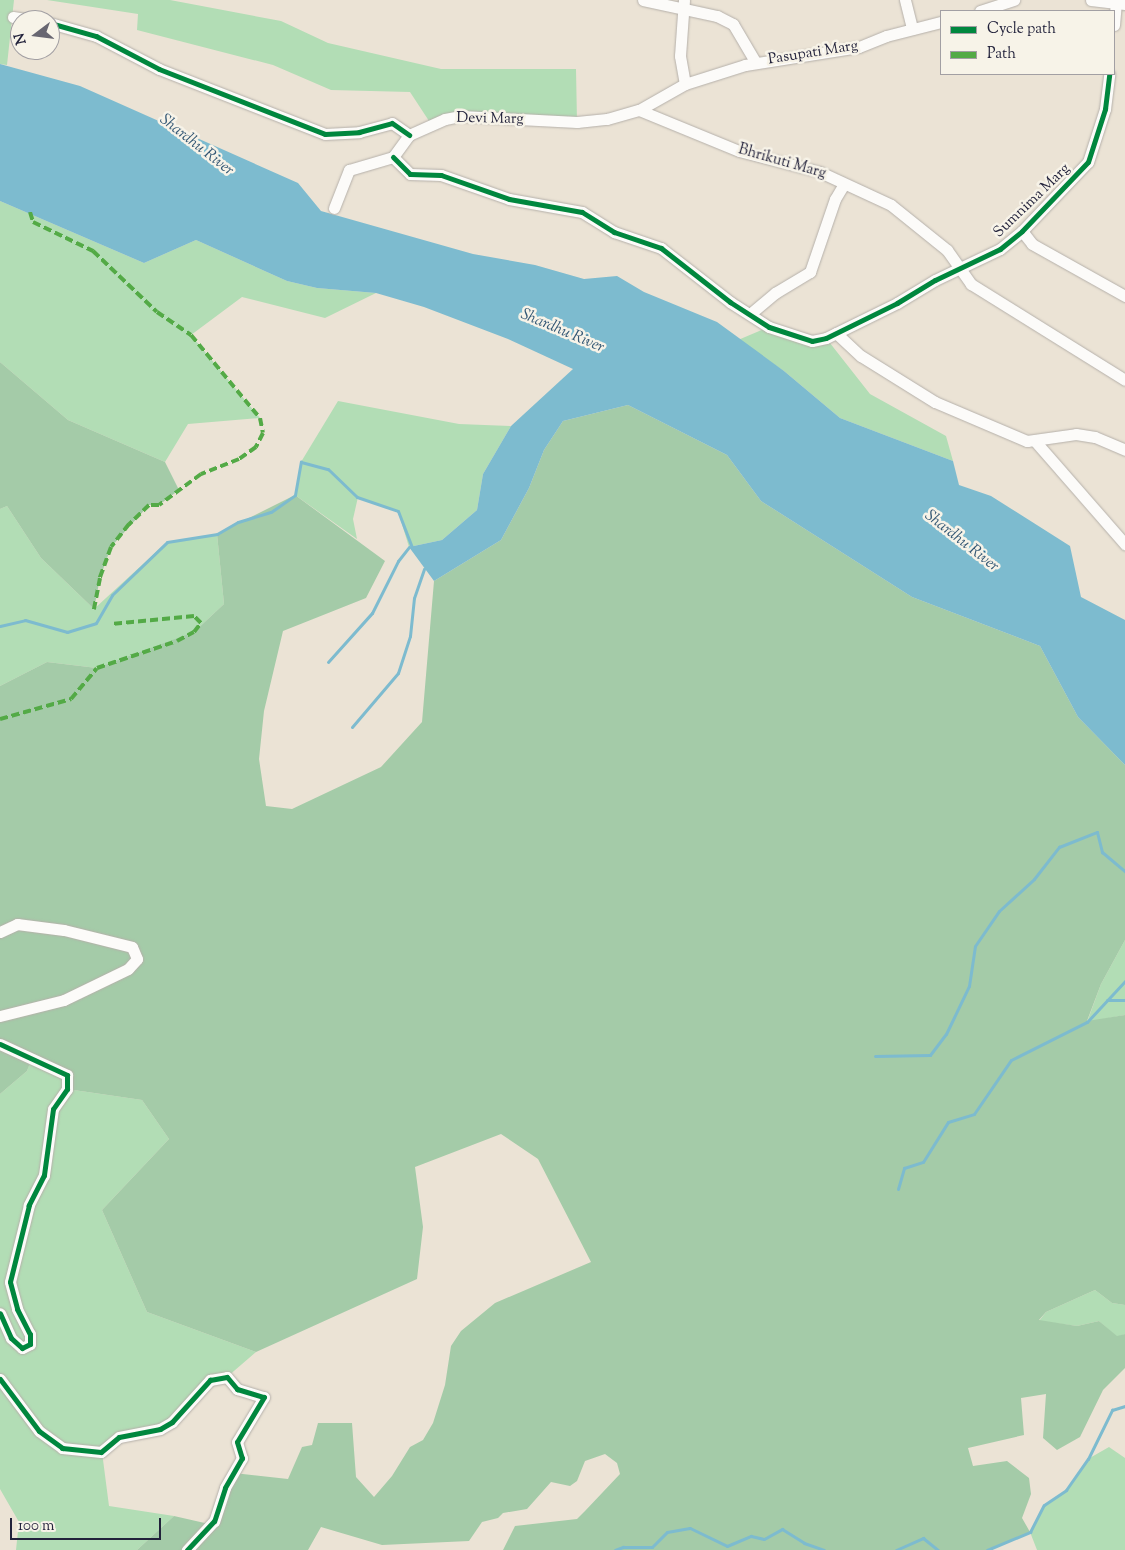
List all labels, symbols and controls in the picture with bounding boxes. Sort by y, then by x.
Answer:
north arrow [10,10,60,60]
legend [940,10,1115,75]
text: Cycle path [987,19,1056,40]
text: N [10,31,33,47]
street label: Pasupati Marg [767,37,859,69]
text: Path [987,44,1016,65]
street label: Devi Marg [456,109,524,129]
water label: Shardhu River [155,111,237,181]
street label: Bhrikuti Marg [736,141,828,183]
street label: Sumnima Marg [990,160,1074,242]
water label: Shardhu River [517,306,607,358]
water label: Shardhu River [920,507,1002,577]
scale bar [12,1508,164,1540]
text: 100 m [18,1516,54,1537]

